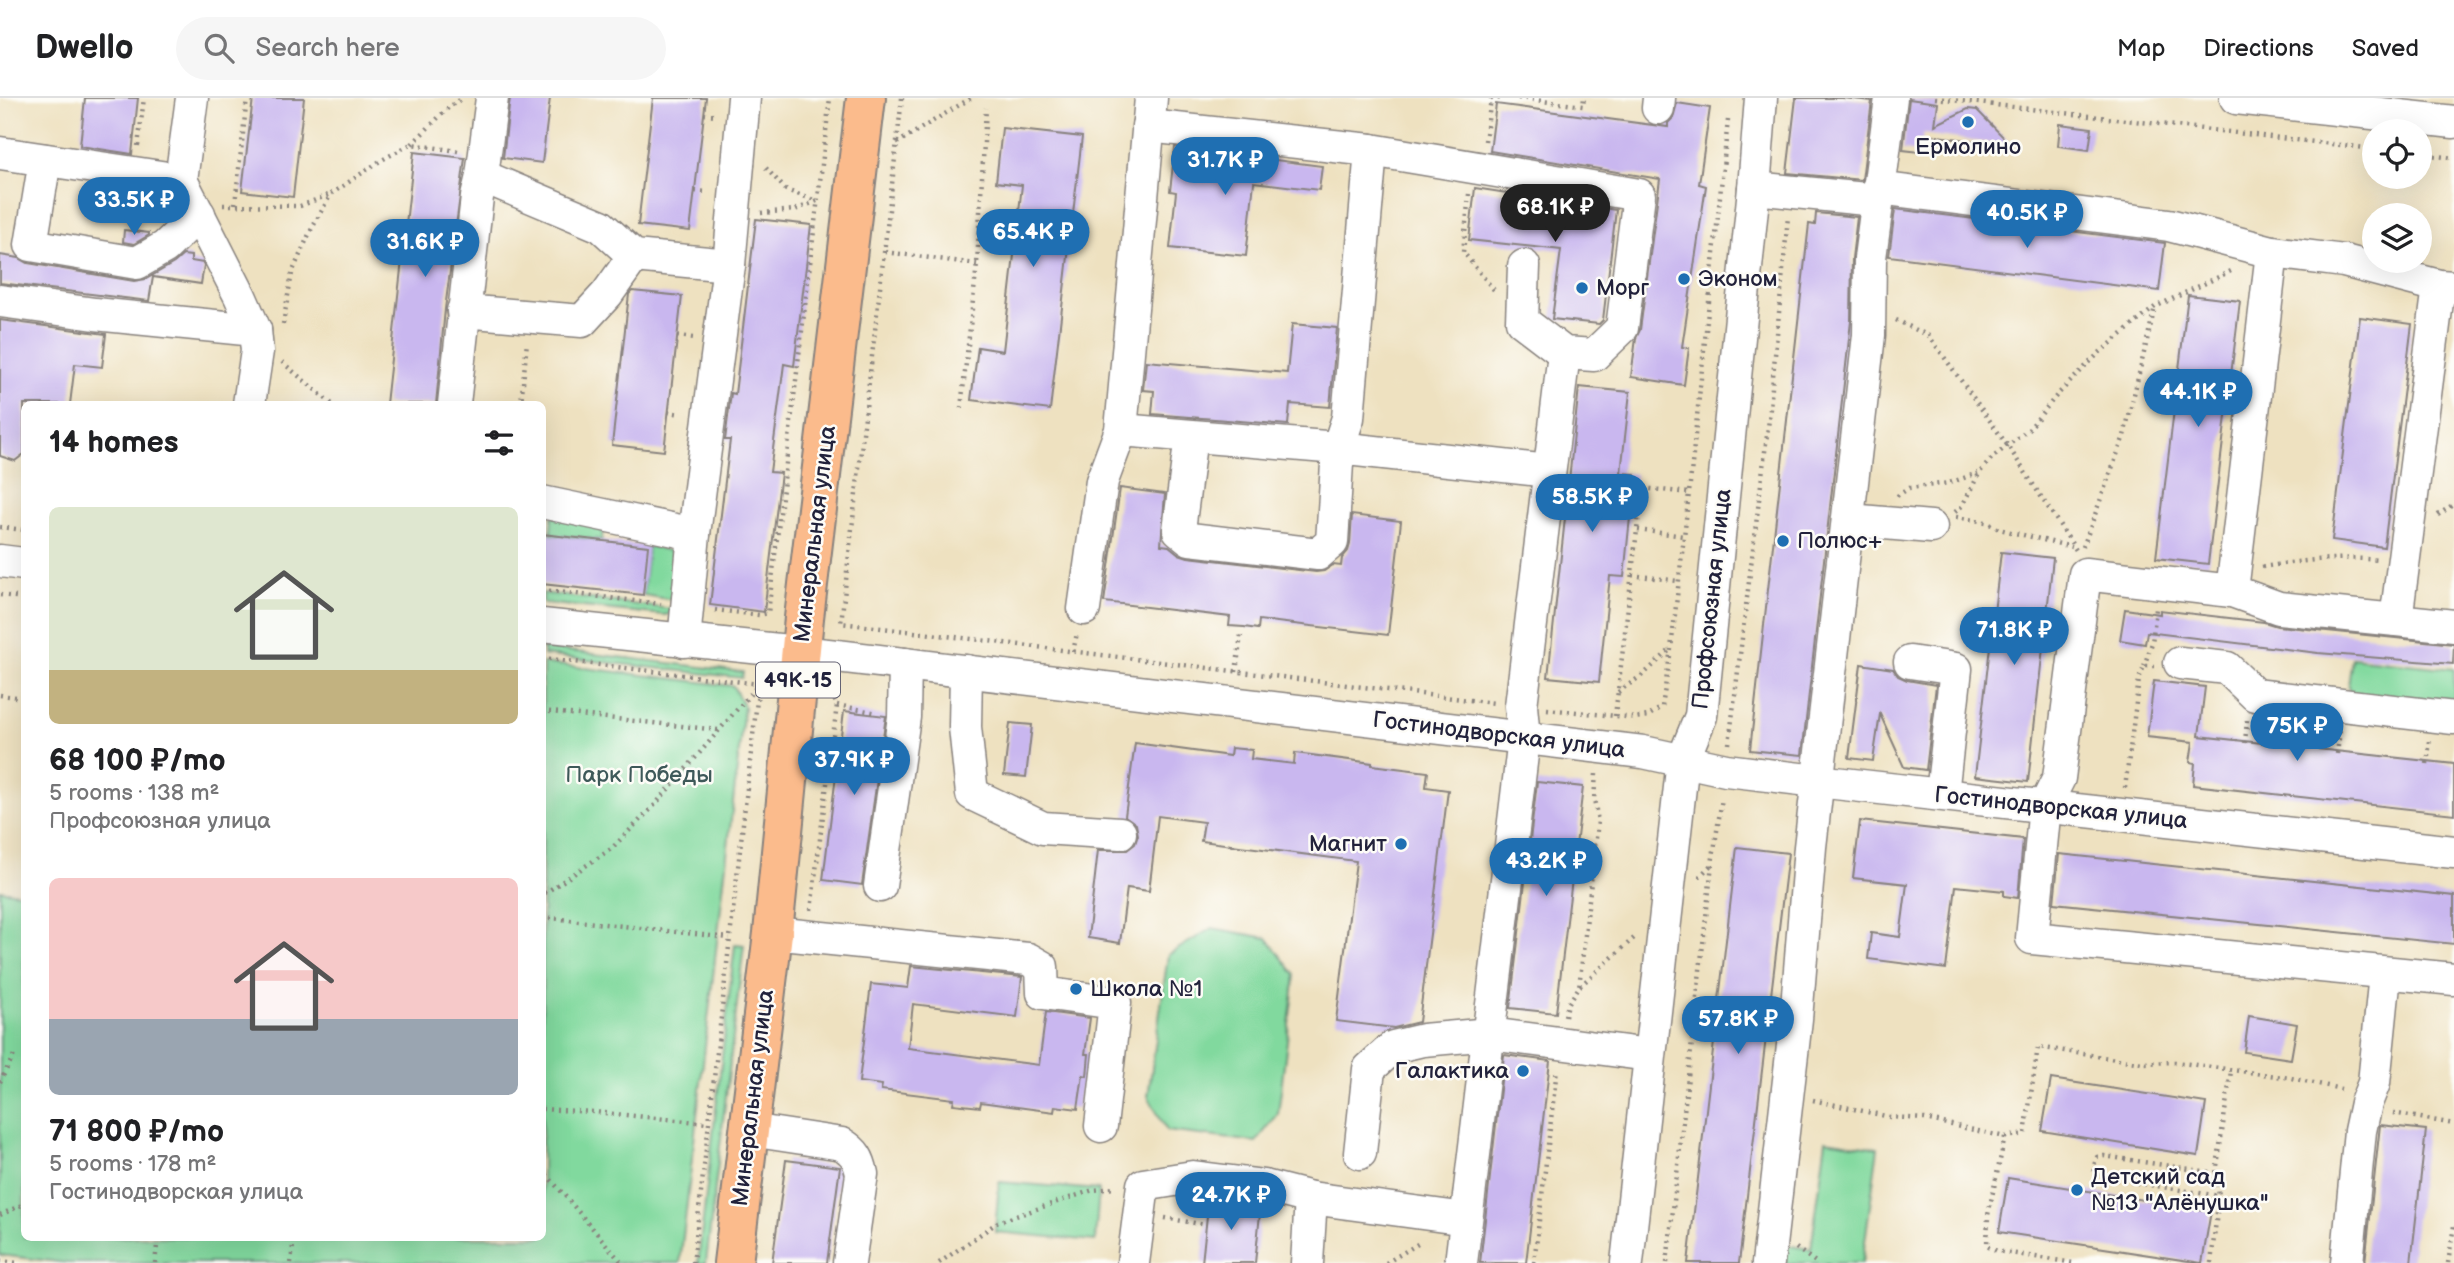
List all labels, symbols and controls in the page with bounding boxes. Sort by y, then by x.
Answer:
search box [176,17,666,80]
text: Dwello [35,28,134,68]
icon: search [200,29,238,67]
text: Search here [256,33,400,64]
text: Map [2117,34,2165,63]
text: Directions [2203,34,2314,63]
text: Saved [2352,34,2419,63]
marker: Ермолино [1960,114,1976,130]
map controls [2362,119,2432,273]
button: locate [2362,119,2432,189]
place label: Ермолино [1915,133,2021,161]
pin: 31.7K ₽ [1160,138,1290,197]
text: 31.7K ₽ [1187,146,1263,174]
pin: 33.5K ₽ [69,178,199,237]
pin: 68.1K ₽ [1490,184,1620,244]
text: 33.5K ₽ [94,186,174,214]
pin: 40.5K ₽ [1962,190,2092,250]
text: 68.1K ₽ [1516,193,1594,221]
text: 40.5K ₽ [1986,199,2068,227]
button: layers [2362,203,2432,273]
pin: 65.4K ₽ [968,209,1098,269]
text: 65.4K ₽ [992,218,1074,246]
pin: 31.6K ₽ [360,220,490,279]
text: 31.6K ₽ [386,228,464,256]
place label: Эконом [1698,265,1778,293]
marker: Эконом [1676,271,1692,287]
place label: Морг [1596,274,1649,302]
marker: Морг [1574,280,1590,296]
pin: 44.1K ₽ [2133,370,2263,429]
text: 44.1K ₽ [2159,378,2237,406]
icon: filters [480,424,518,462]
street label: Минеральная улица [788,424,842,644]
text: 14 homes [49,425,178,461]
pin: 58.5K ₽ [1527,474,1657,534]
text: 58.5K ₽ [1552,483,1632,511]
street label: Профсоюзная улица [1686,487,1738,711]
place label: Полюс+ [1797,527,1883,555]
marker: Полюс+ [1775,533,1791,549]
icon: home [221,552,347,678]
pin: 71.8K ₽ [1949,608,2079,667]
text: 71.8K ₽ [1976,616,2052,644]
road number: 49К-15 [756,662,840,698]
pin: 75K ₽ [2248,704,2346,763]
street label: Гостинодворская улица [1371,706,1627,764]
text: 75K ₽ [2266,712,2328,740]
pin: 37.9K ₽ [789,738,919,797]
text: 68 100 ₽/mo [49,743,226,779]
text: 37.9K ₽ [814,746,894,774]
park label: Парк Победы [565,761,713,789]
text: 5 rooms · 138 m² [49,779,219,807]
street label: Гостинодворская улица [1933,781,2189,835]
text: Профсоюзная улица [49,807,271,835]
place label: Магнит [1309,830,1387,858]
marker: Магнит [1393,836,1409,852]
pin: 43.2K ₽ [1481,838,1611,898]
text: 43.2K ₽ [1505,847,1587,875]
icon: home [221,923,347,1049]
place label: Школа №1 [1090,975,1202,1003]
marker: Школа №1 [1068,981,1084,997]
street label: Минеральная улица [726,988,780,1208]
pin: 57.8K ₽ [1673,996,1803,1056]
text: 57.8K ₽ [1698,1005,1778,1033]
place label: Галактика [1395,1057,1509,1085]
marker: Галактика [1515,1063,1531,1079]
text: 71 800 ₽/mo [49,1114,224,1150]
text: 5 rooms · 178 m² [49,1150,217,1178]
place label: Детский сад №13 "Алёнушка" [2091,1163,2269,1217]
pin: 24.7K ₽ [1166,1172,1296,1232]
text: Гостинодворская улица [49,1178,303,1206]
text: 24.7K ₽ [1191,1181,1271,1209]
marker: Детский сад №13 "Алёнушка" [2069,1182,2085,1198]

